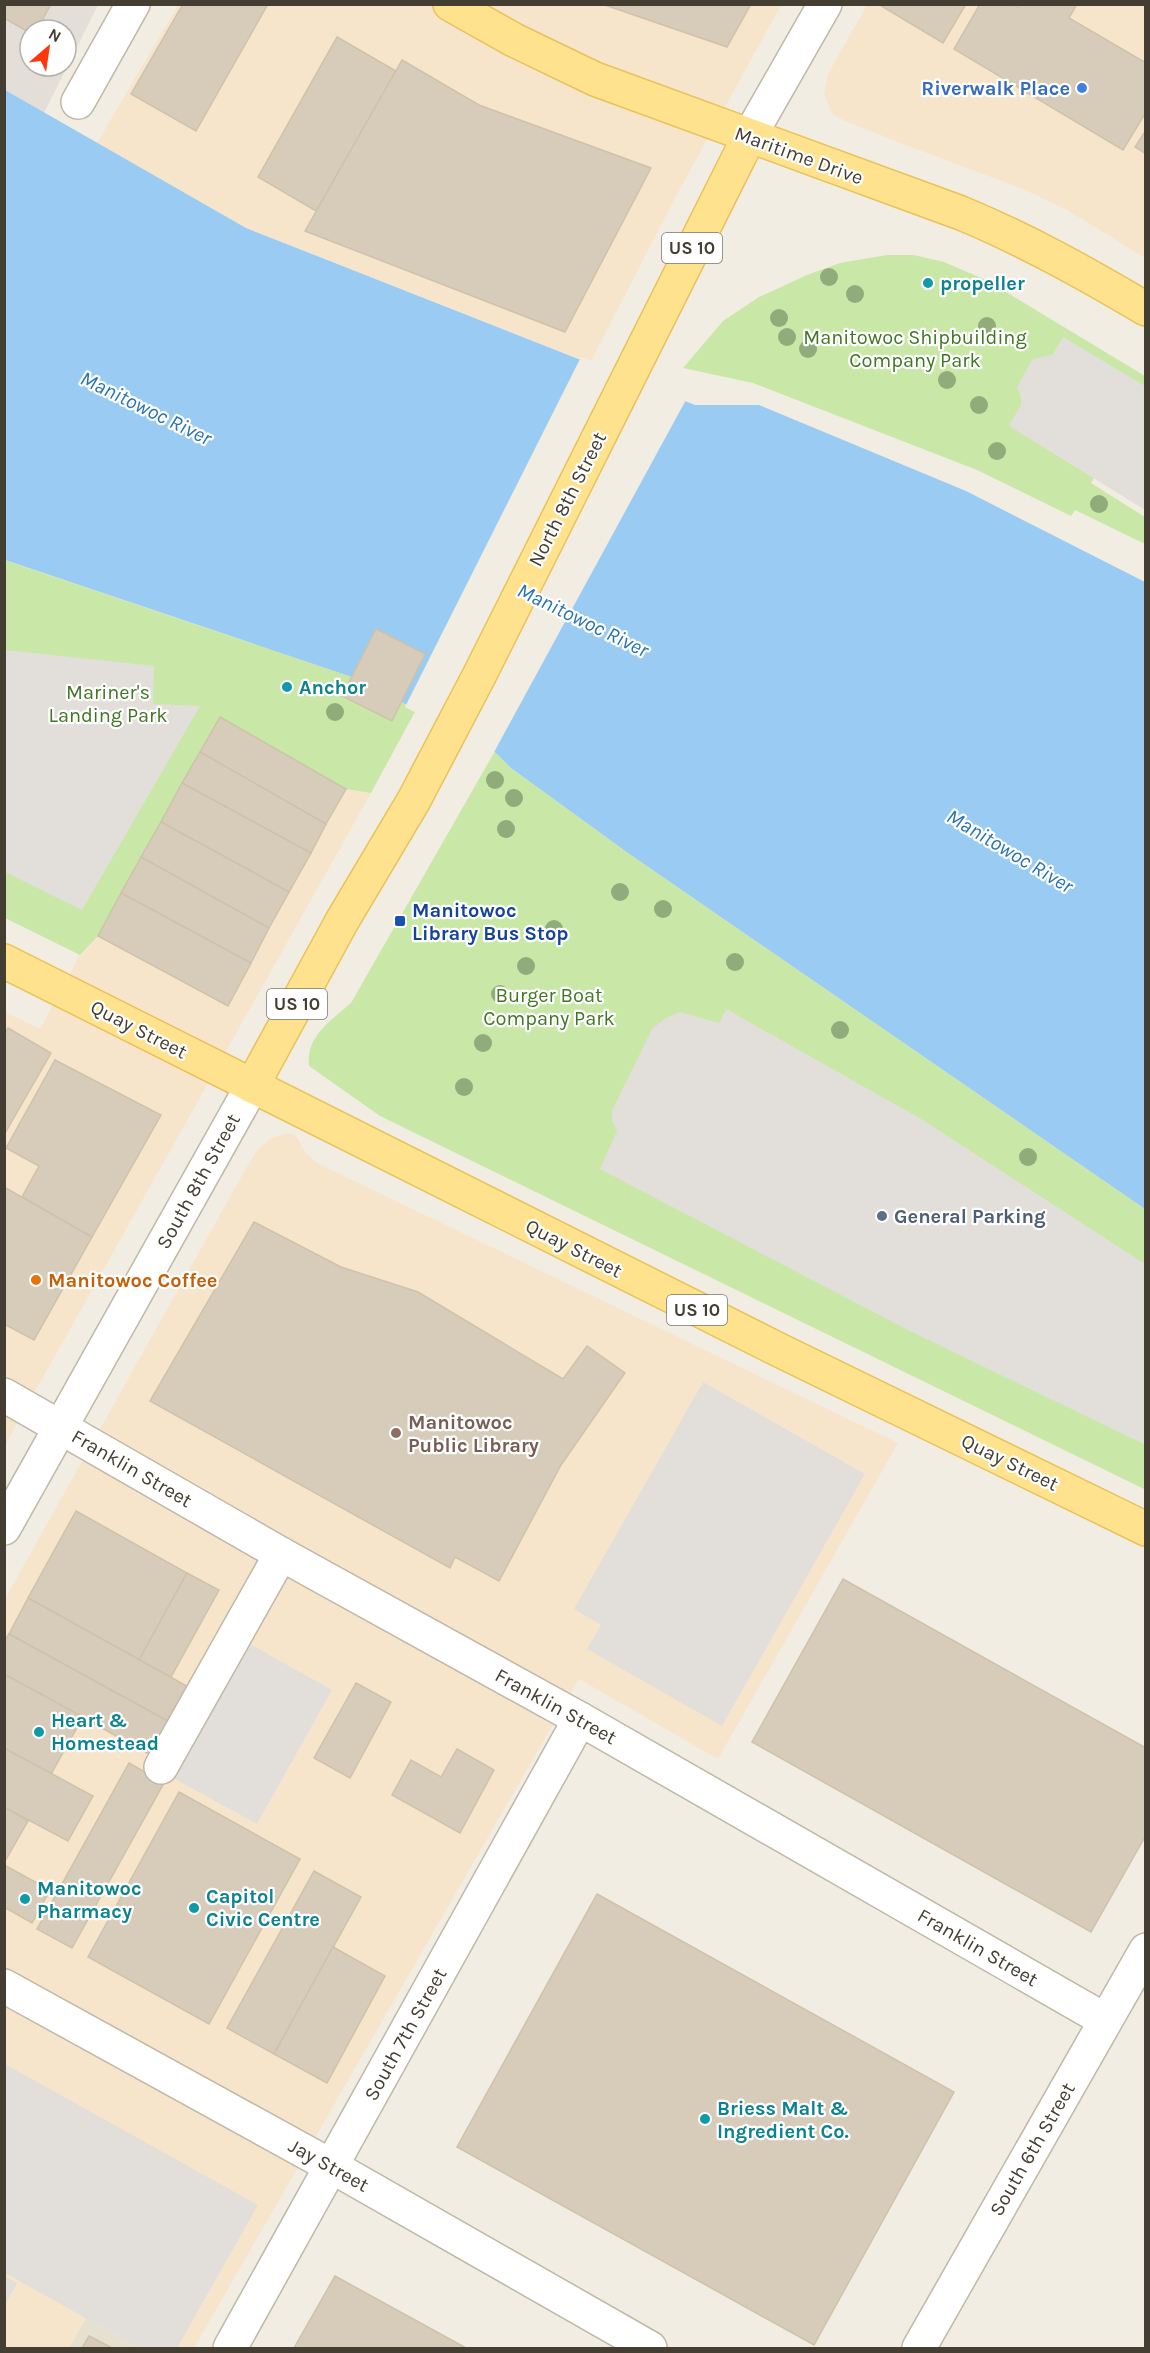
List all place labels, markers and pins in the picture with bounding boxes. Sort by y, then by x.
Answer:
place label: Riverwalk Place [921,77,1070,100]
marker: Riverwalk Place [1075,81,1089,95]
place label: propeller [940,272,1025,295]
marker: propeller [921,276,935,290]
place label: Anchor [299,676,366,699]
marker: Anchor [280,680,294,694]
place label: Manitowoc Library Bus Stop [412,899,569,945]
marker: Manitowoc Library Bus Stop [393,914,407,928]
place label: General Parking [894,1205,1046,1228]
marker: General Parking [875,1209,889,1223]
place label: Manitowoc Coffee [48,1269,217,1292]
marker: Manitowoc Coffee [29,1273,43,1287]
place label: Manitowoc Public Library [408,1411,539,1457]
marker: Manitowoc Public Library [389,1426,403,1440]
place label: Heart & Homestead [51,1709,159,1755]
marker: Heart & Homestead [32,1725,46,1739]
place label: Manitowoc Pharmacy [37,1877,142,1923]
place label: Capitol Civic Centre [206,1885,320,1931]
marker: Manitowoc Pharmacy [18,1892,32,1906]
marker: Capitol Civic Centre [187,1901,201,1915]
place label: Briess Malt & Ingredient Co. [717,2097,849,2143]
marker: Briess Malt & Ingredient Co. [698,2112,712,2126]

